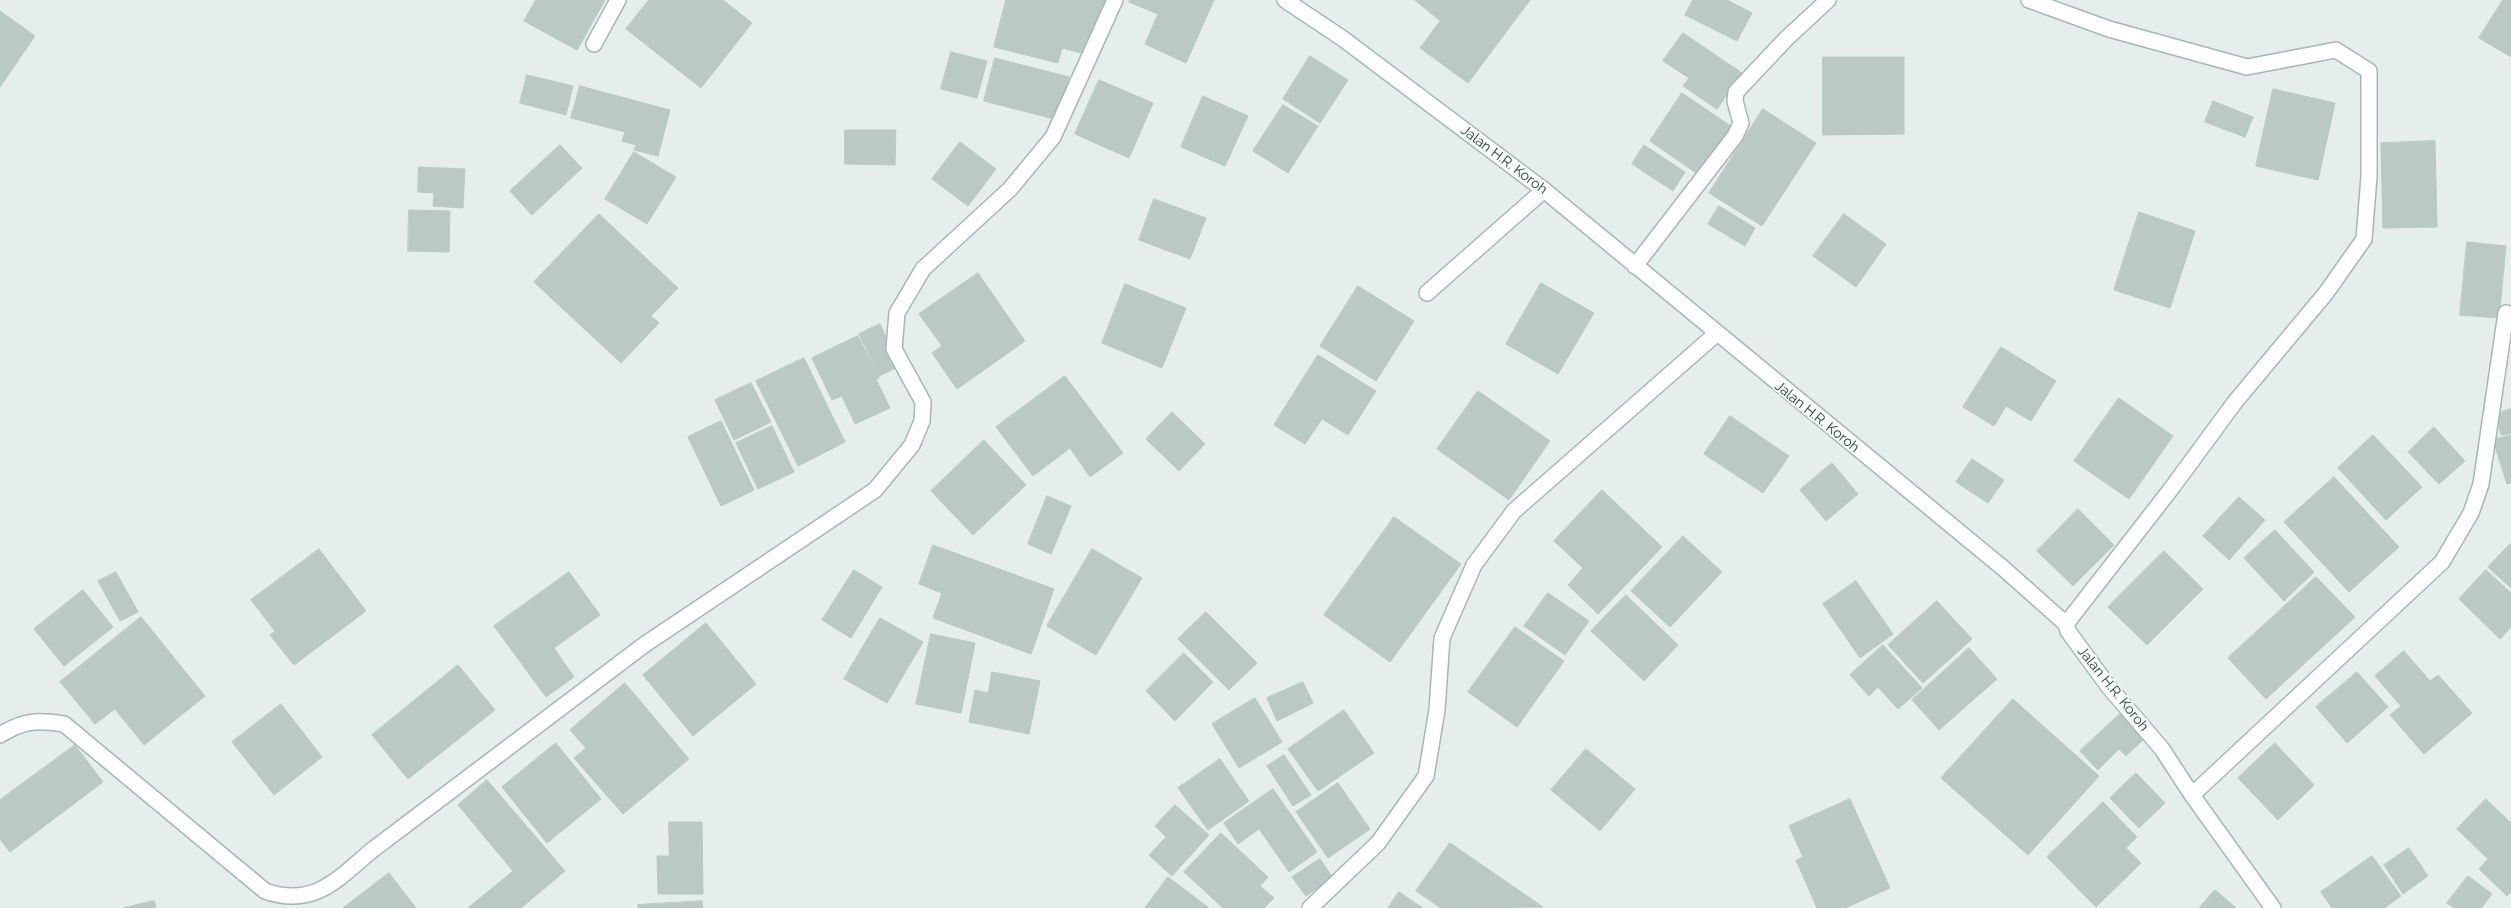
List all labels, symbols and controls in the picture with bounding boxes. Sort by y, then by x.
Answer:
street label: Jalan H.R. Koroh [1457,122,1551,198]
street label: Jalan H.R. Koroh [1771,378,1863,456]
street label: Jalan H.R. Koroh [2074,643,2152,735]

